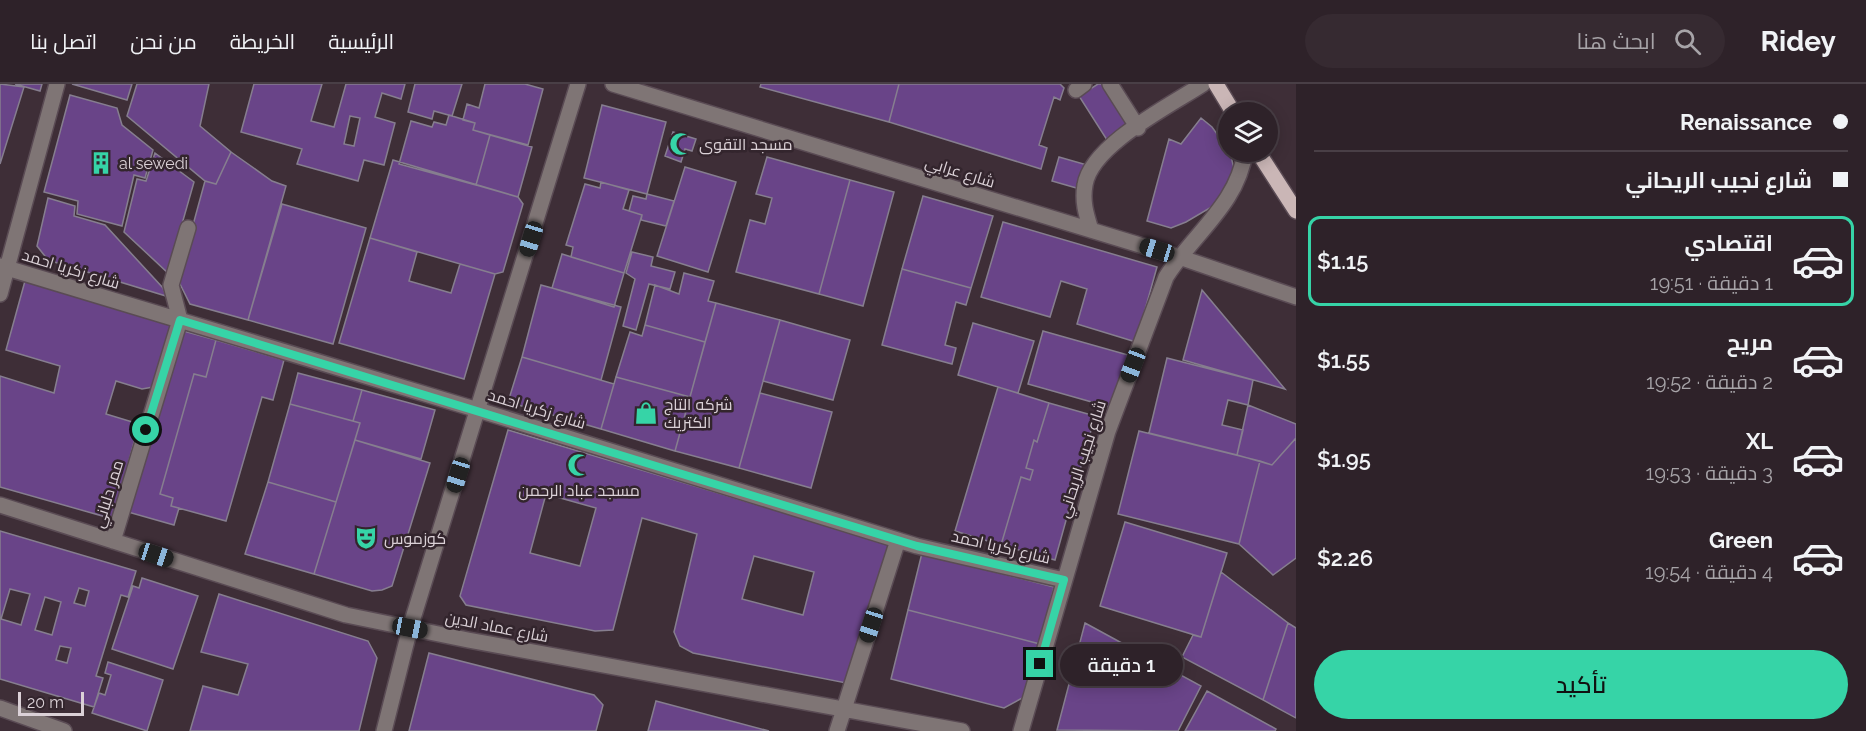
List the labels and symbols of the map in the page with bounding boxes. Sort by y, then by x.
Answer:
mosque icon: مسجد التقوى [668,131,694,157]
place label: مسجد التقوى [699,135,793,155]
building icon: al sewedi [88,150,114,176]
street label: شارع عرابي [922,152,997,195]
place label: al sewedi [119,154,188,173]
car [517,219,545,259]
car [1137,236,1177,264]
street label: شارع زكريا احمد [19,245,122,295]
car [1118,345,1148,385]
street label: شارع زكريا احمد [485,385,588,435]
place label: شركه التاج الكتريك [664,395,733,432]
street label: شارع نجيب الريحاني [1054,398,1114,522]
shop icon: شركه التاج الكتريك [633,400,659,426]
route start [132,416,159,443]
mosque icon: مسجد عباد الرحمن [566,452,592,478]
car [444,455,472,495]
street label: ممر دلباني [89,458,131,531]
place label: مسجد عباد الرحمن [518,481,640,501]
theatre icon: كوزموس [353,525,379,551]
street label: شارع زكريا احمد [949,526,1052,570]
place label: كوزموس [384,529,446,549]
car [136,541,176,569]
car [857,605,885,645]
street label: شارع عماد الدين [443,608,550,648]
car [391,616,429,640]
callout: 1 دقيقة [1061,643,1184,685]
route end [1026,650,1053,677]
scale bar [18,689,84,716]

